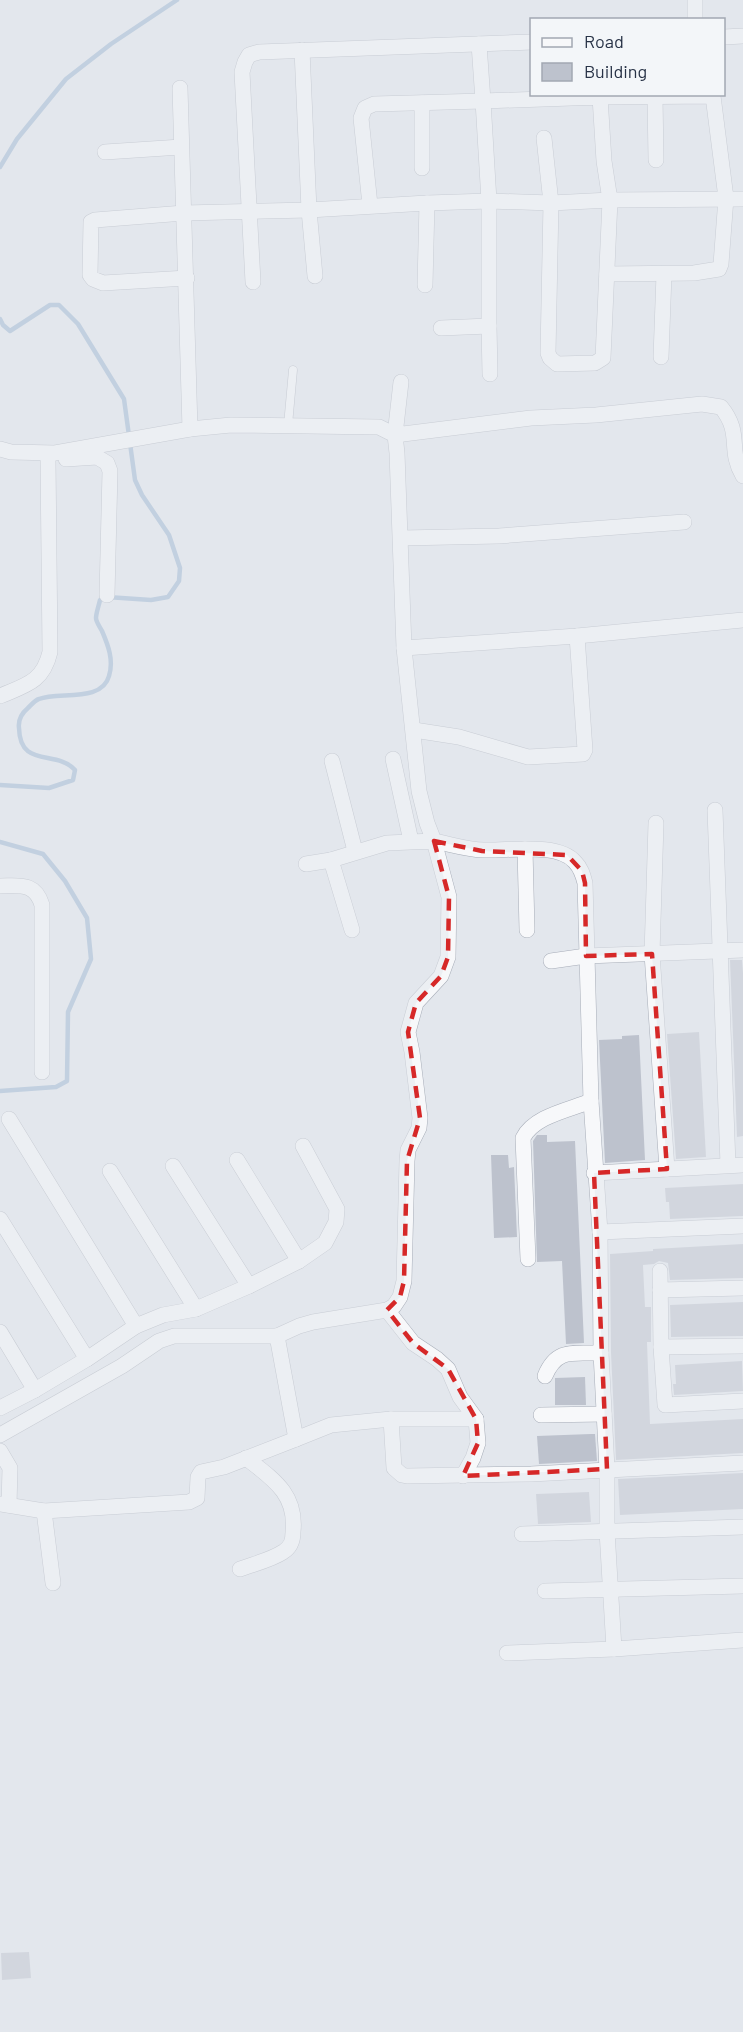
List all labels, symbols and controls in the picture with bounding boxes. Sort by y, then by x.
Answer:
legend [530,18,725,96]
text: Road [584,30,624,52]
text: Building [584,60,647,82]

